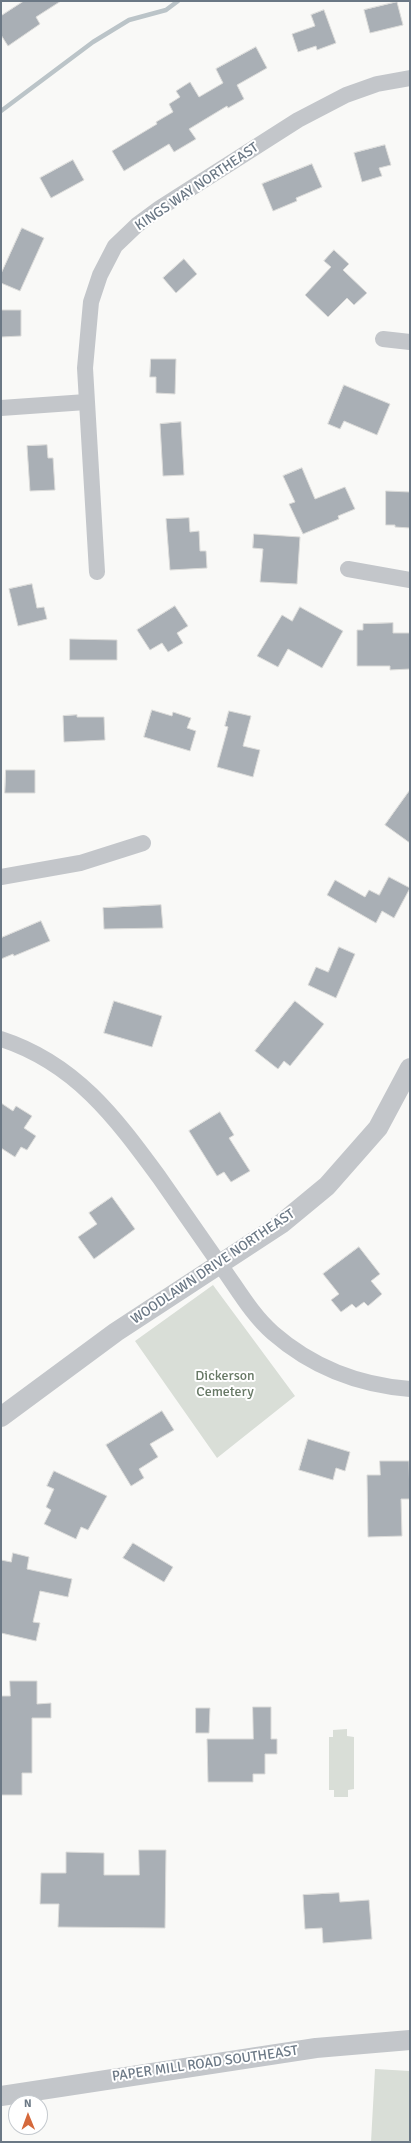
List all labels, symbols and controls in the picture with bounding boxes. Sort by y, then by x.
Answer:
street label: KINGS WAY NORTHEAST [132,139,262,235]
street label: WOODLAWN DRIVE NORTHEAST [128,1206,298,1328]
park label: Dickerson Cemetery [195,1368,255,1400]
street label: PAPER MILL ROAD SOUTHEAST [111,2043,299,2085]
north arrow [8,2095,48,2135]
text: N [24,2097,32,2110]

